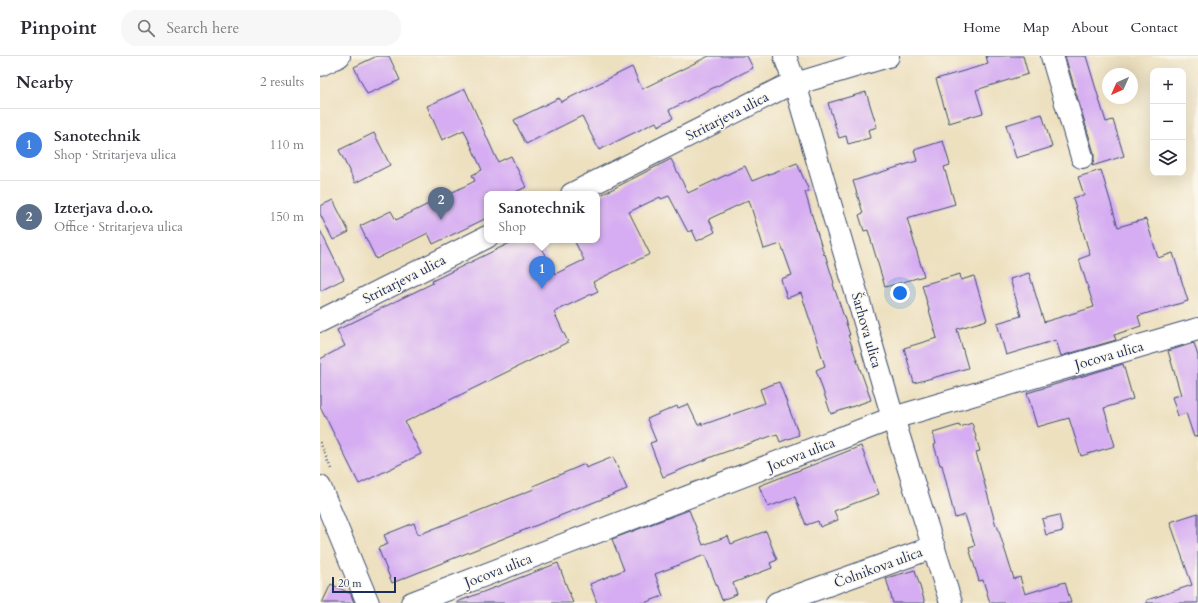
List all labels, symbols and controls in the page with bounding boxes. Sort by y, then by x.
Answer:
search box [121,10,401,46]
text: Pinpoint [20,15,97,41]
icon: search [135,17,157,39]
text: Search here [167,18,239,38]
text: Home [963,18,1001,37]
text: Map [1023,18,1049,37]
text: About [1071,18,1108,37]
text: Contact [1130,18,1178,37]
north arrow [1102,68,1138,104]
map controls [1150,68,1186,176]
button: + [1150,68,1186,104]
text: Nearby [16,71,73,94]
text: 2 results [260,73,304,91]
street label: Stritarjeva ulica [682,87,772,146]
button: − [1150,104,1186,140]
text: Sanotechnik [54,126,141,146]
text: 1 [26,136,32,154]
text: 110 m [270,136,304,154]
button: layers [1150,140,1186,176]
text: Shop · Stritarjeva ulica [54,146,176,164]
pin: 2 [428,187,454,220]
popup [484,191,600,243]
text: Izterjava d.o.o. [54,198,153,218]
text: Sanotechnik [499,198,585,218]
text: 2 [26,208,32,226]
text: 150 m [270,208,304,226]
text: Office · Stritarjeva ulica [54,218,183,236]
text: Shop [499,218,526,236]
street label: Stritarjeva ulica [359,250,449,309]
pin: 1 [529,256,555,289]
your location [890,283,910,303]
street label: Šarhova ulica [847,290,886,370]
street label: Jocova ulica [1071,337,1146,375]
street label: Jocova ulica [763,433,838,477]
street label: Čolnikova ulica [831,543,925,592]
street label: Jocova ulica [460,549,535,593]
scale bar [332,575,396,594]
text: 20 m [338,576,362,591]

